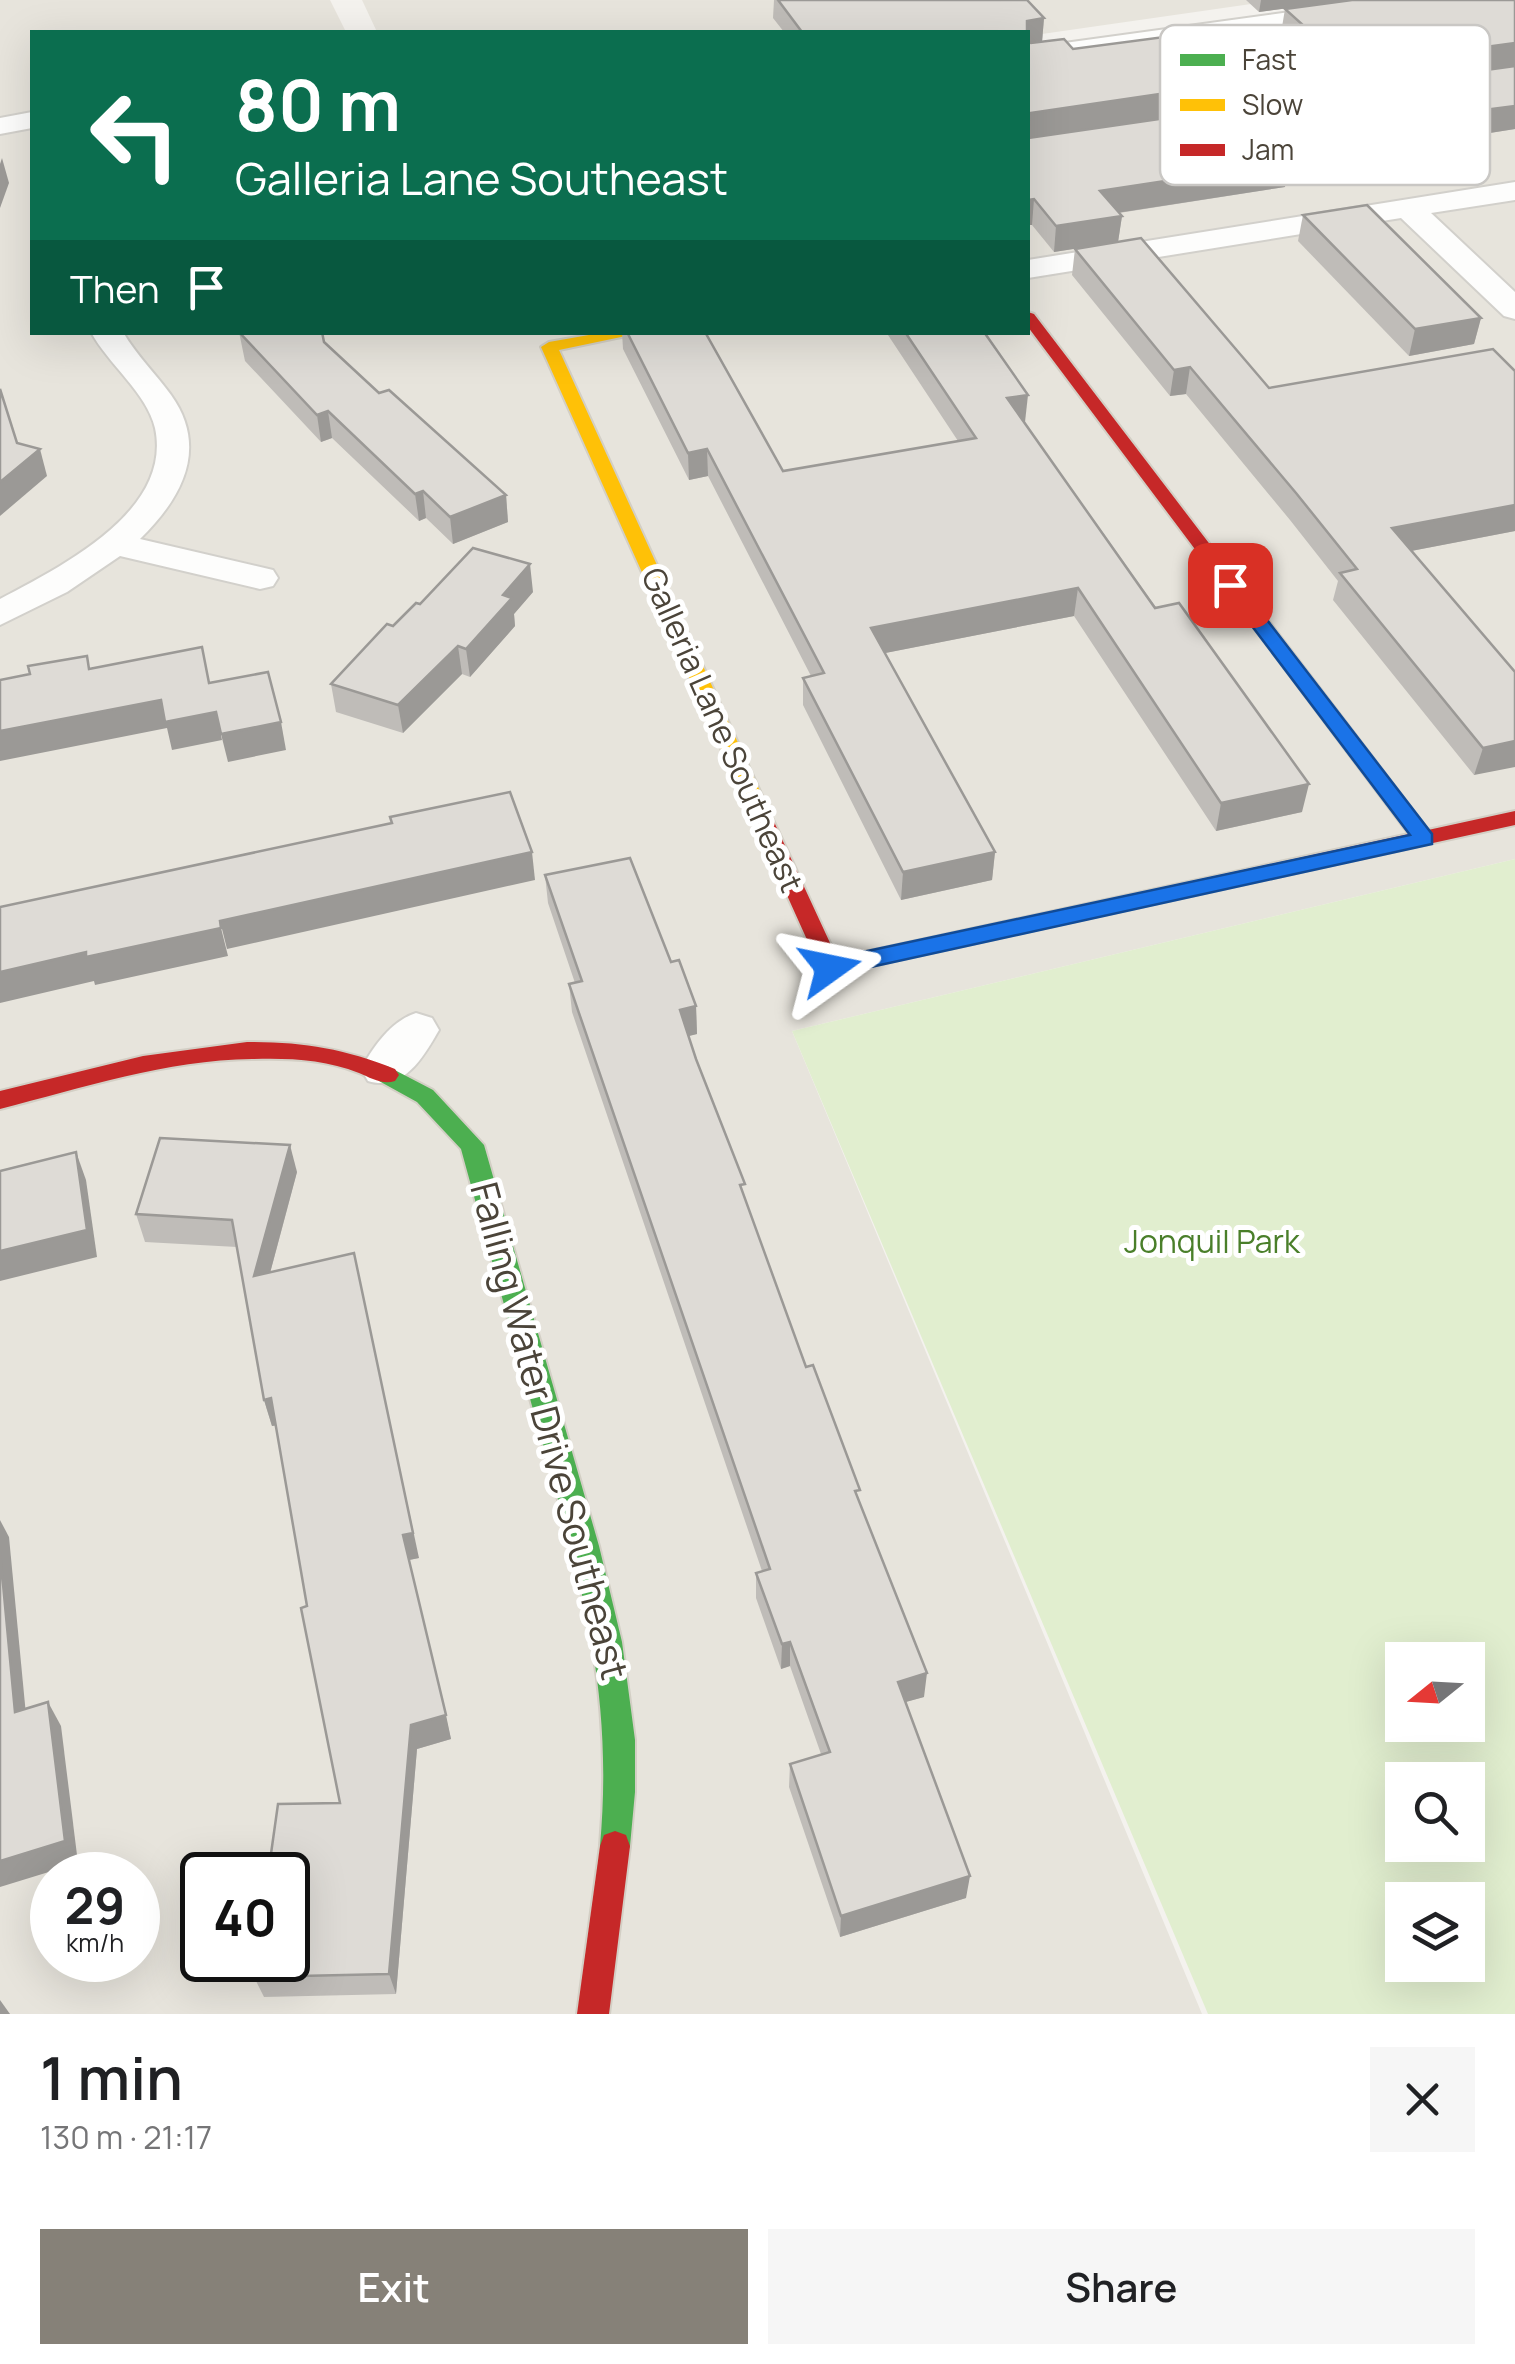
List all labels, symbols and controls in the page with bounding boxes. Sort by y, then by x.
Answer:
legend [1160,25,1490,185]
text: Fast [1242,40,1297,78]
text: 80 m [235,56,401,152]
icon: left [70,70,200,200]
text: Slow [1242,85,1303,123]
text: Jam [1242,130,1294,168]
text: Galleria Lane Southeast [235,147,728,209]
icon: arrive [179,260,234,315]
text: Then [70,262,159,314]
pin [1188,543,1273,628]
icon: arrive [1203,558,1258,613]
street label: Galleria Lane Southeast [632,561,814,899]
position arrow [778,916,882,1020]
street label: Falling Water Drive Southeast [459,1176,642,1685]
park label: Jonquil Park [1124,1219,1301,1263]
north arrow [1385,1642,1485,1742]
map controls [1385,1642,1485,1982]
button: search [1385,1762,1485,1862]
speed limit sign: 40 [180,1852,310,1982]
text: 29 [65,1871,125,1939]
button: layers [1385,1882,1485,1982]
text: km/h [66,1925,124,1960]
text: 1 min [40,2036,183,2118]
button: close [1370,2047,1475,2152]
text: 130 m · 21:17 [40,2115,212,2159]
button: Exit [40,2229,748,2344]
button: Share [768,2229,1475,2344]

